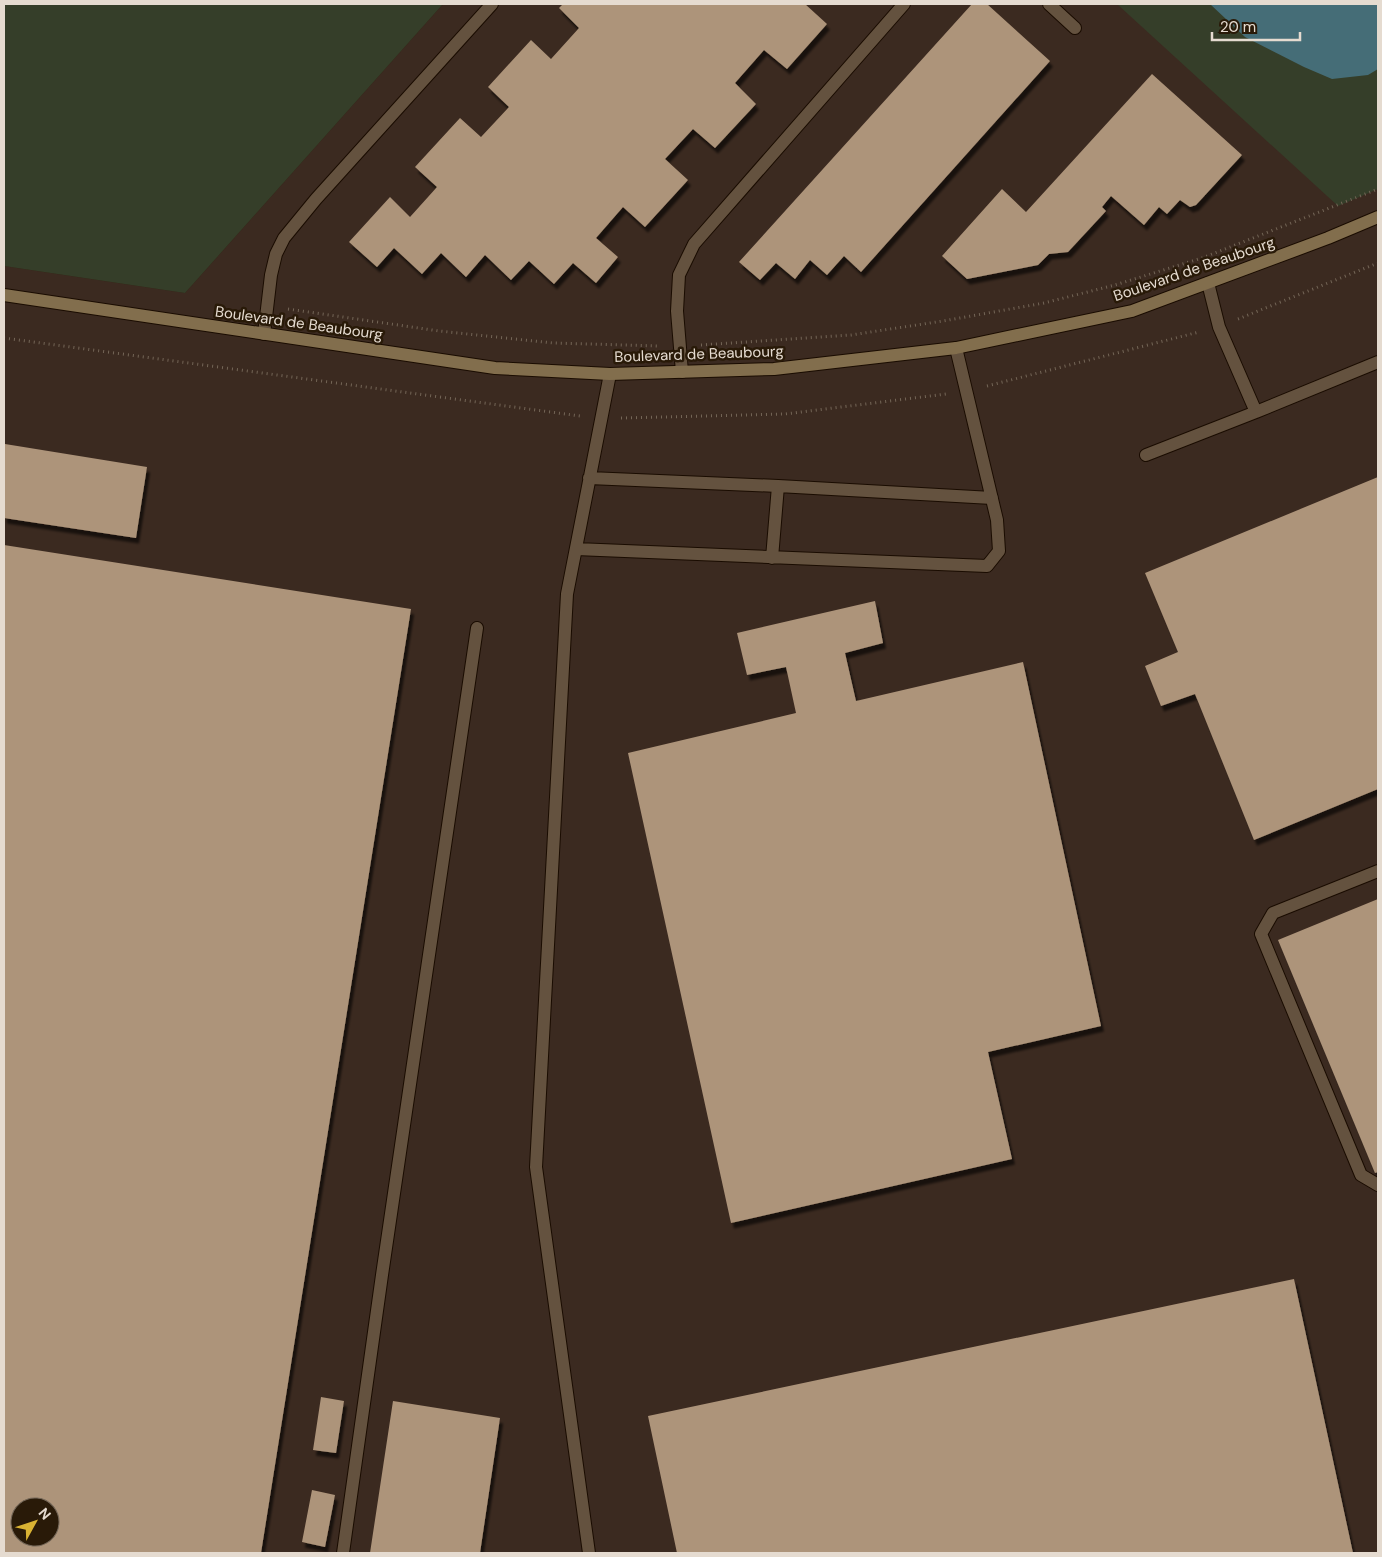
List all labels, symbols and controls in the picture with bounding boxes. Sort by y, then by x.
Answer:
scale bar [1212,10,1300,42]
text: 20 m [1220,17,1256,37]
street label: Boulevard de Beaubourg [1111,232,1277,306]
street label: Boulevard de Beaubourg [214,301,384,345]
street label: Boulevard de Beaubourg [614,341,784,367]
north arrow [10,1497,60,1547]
text: N [35,1504,55,1523]

